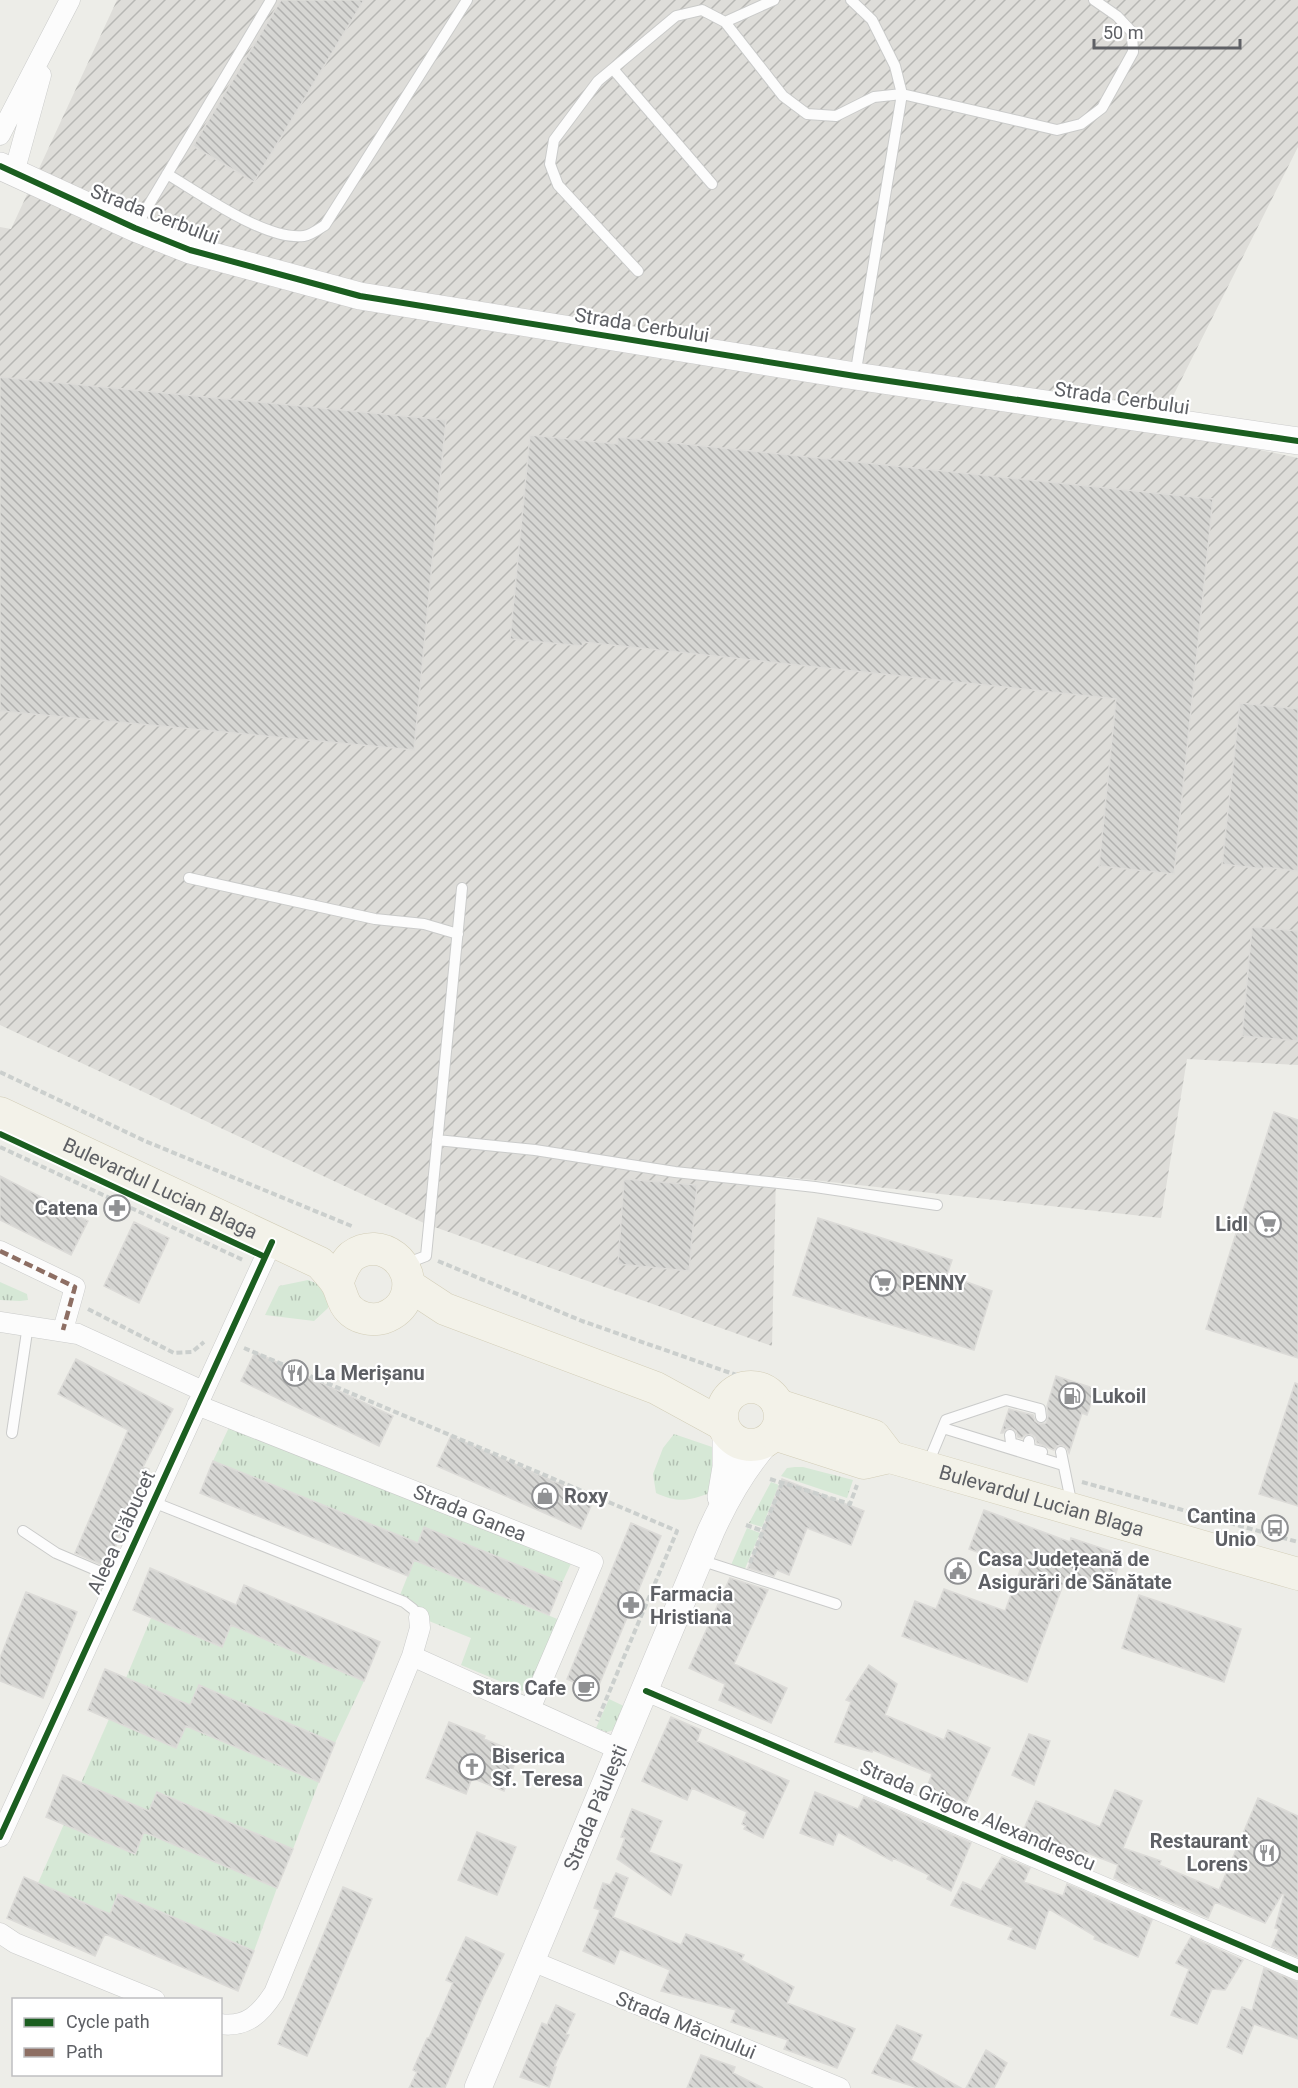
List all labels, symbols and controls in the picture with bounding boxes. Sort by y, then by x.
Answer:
scale bar [1094,12,1240,50]
text: 50 m [1103,22,1143,43]
street label: Strada Cerbului [87,178,223,250]
street label: Strada Cerbului [573,302,711,348]
street label: Strada Cerbului [1053,377,1191,419]
street label: Bulevardul Lucian Blaga [59,1132,261,1244]
pharmacy icon: Catena [102,1193,132,1223]
place label: Catena [35,1196,98,1220]
supermarket icon: Lidl [1253,1209,1283,1239]
place label: Lidl [1215,1212,1248,1236]
supermarket icon: PENNY [868,1268,898,1298]
place label: PENNY [902,1271,967,1295]
restaurant icon: La Merișanu [280,1358,310,1388]
place label: La Merișanu [314,1361,425,1386]
fuel station icon: Lukoil [1057,1381,1087,1411]
place label: Lukoil [1092,1384,1146,1408]
street label: Bulevardul Lucian Blaga [936,1460,1147,1541]
street label: Aleea Clăbucet [82,1466,160,1598]
street label: Strada Ganea [410,1479,530,1547]
shop icon: Roxy [530,1481,560,1511]
place label: Roxy [564,1484,609,1508]
place label: Cantina Unio [1187,1504,1256,1551]
bus stop icon: Cantina Unio [1260,1513,1290,1543]
place label: Casa Județeană de Asigurări de Sănătate [978,1547,1172,1594]
public building icon: Casa Județeană de Asigurări de Sănătate [943,1556,973,1586]
place label: Farmacia Hristiana [650,1582,733,1629]
pharmacy icon: Farmacia Hristiana [616,1590,646,1620]
cafe icon: Stars Cafe [571,1673,601,1703]
place label: Stars Cafe [472,1676,566,1700]
street label: Strada Păulești [558,1741,632,1874]
place label: Biserica Sf. Teresa [492,1744,583,1791]
church icon: Biserica Sf. Teresa [457,1752,487,1782]
street label: Strada Grigore Alexandrescu [857,1754,1099,1876]
place label: Restaurant Lorens [1150,1829,1248,1876]
restaurant icon: Restaurant Lorens [1252,1838,1282,1868]
street label: Strada Măcinului [612,1986,760,2064]
legend [12,1998,222,2076]
text: Cycle path [66,2011,150,2032]
text: Path [66,2041,103,2062]

